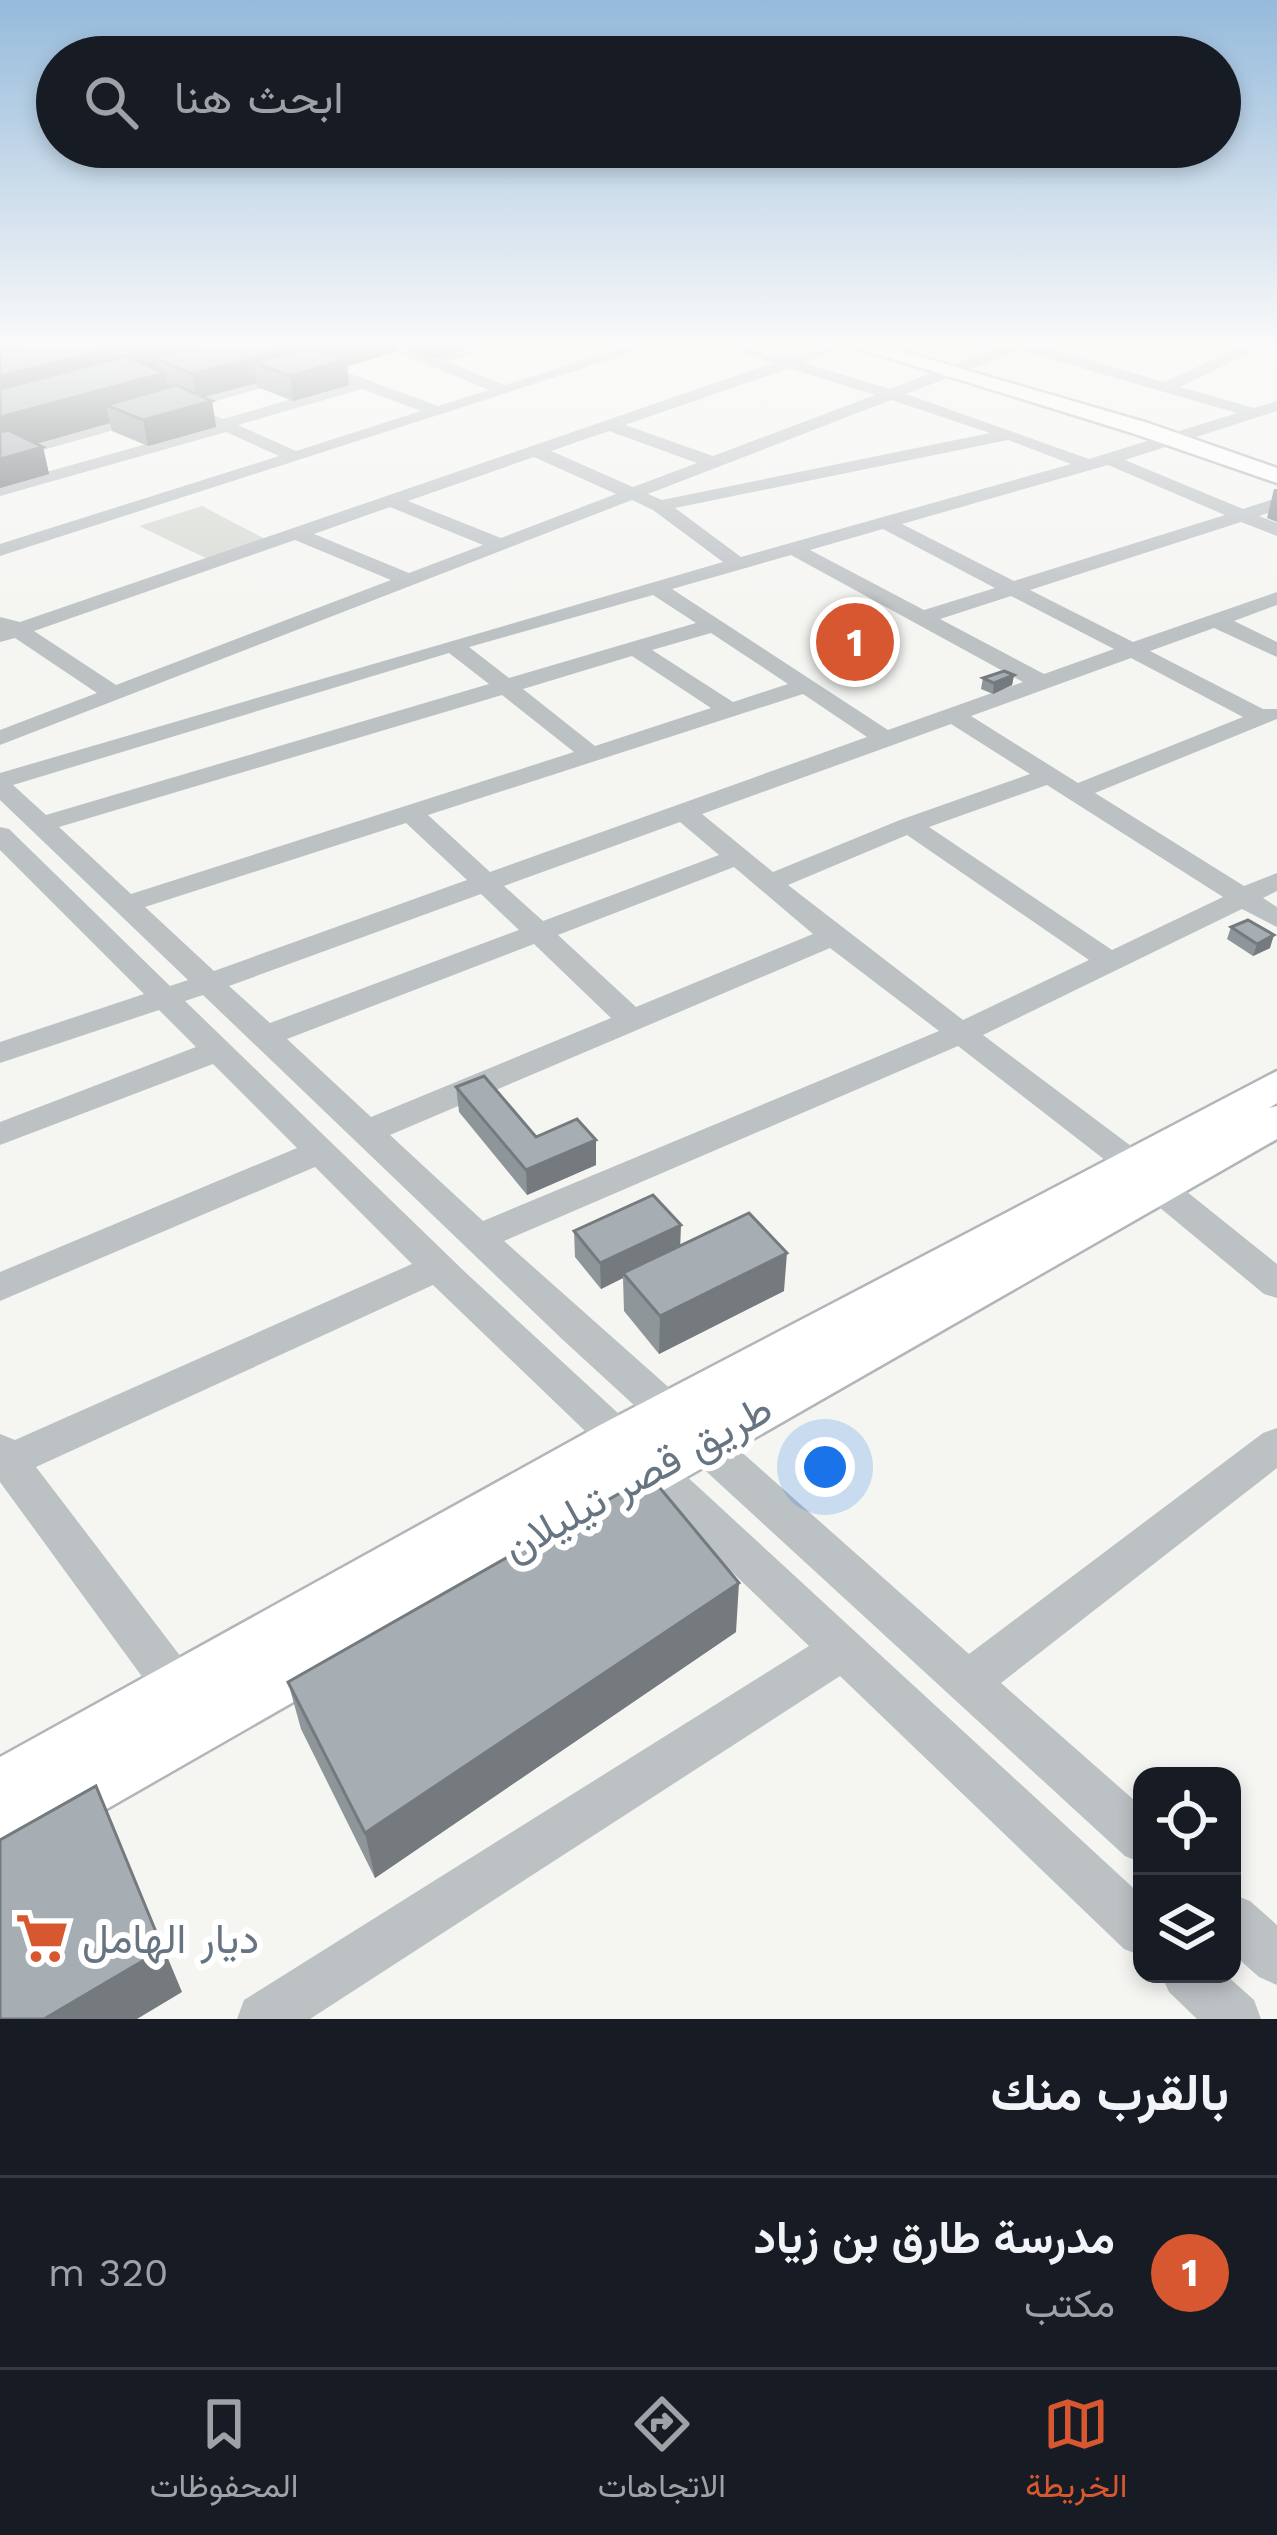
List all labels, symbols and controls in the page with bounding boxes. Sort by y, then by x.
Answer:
search box [36,36,1241,168]
icon: search [78,69,144,135]
text: ابحث هنا [174,71,344,124]
pin: 1 [816,597,894,687]
street label: طريق قصر تيليلان [494,1383,781,1573]
your location [795,1437,855,1497]
map controls [1133,1767,1241,1983]
button: locate [1133,1767,1241,1875]
button: layers [1133,1875,1241,1983]
supermarket icon: ديار الهامل [13,1909,71,1967]
place label: ديار الهامل [82,1914,259,1965]
text: بالقرب منك [990,2063,1229,2122]
text: مدرسة طارق بن زياد [754,2211,1115,2264]
text: 320 m [48,2250,168,2295]
text: 1 [1182,2250,1198,2295]
text: مكتب [1024,2281,1115,2326]
tab: المحفوظات [150,2391,298,2515]
tab: الاتجاهات [598,2391,726,2515]
tab: الخريطة [1025,2391,1127,2515]

